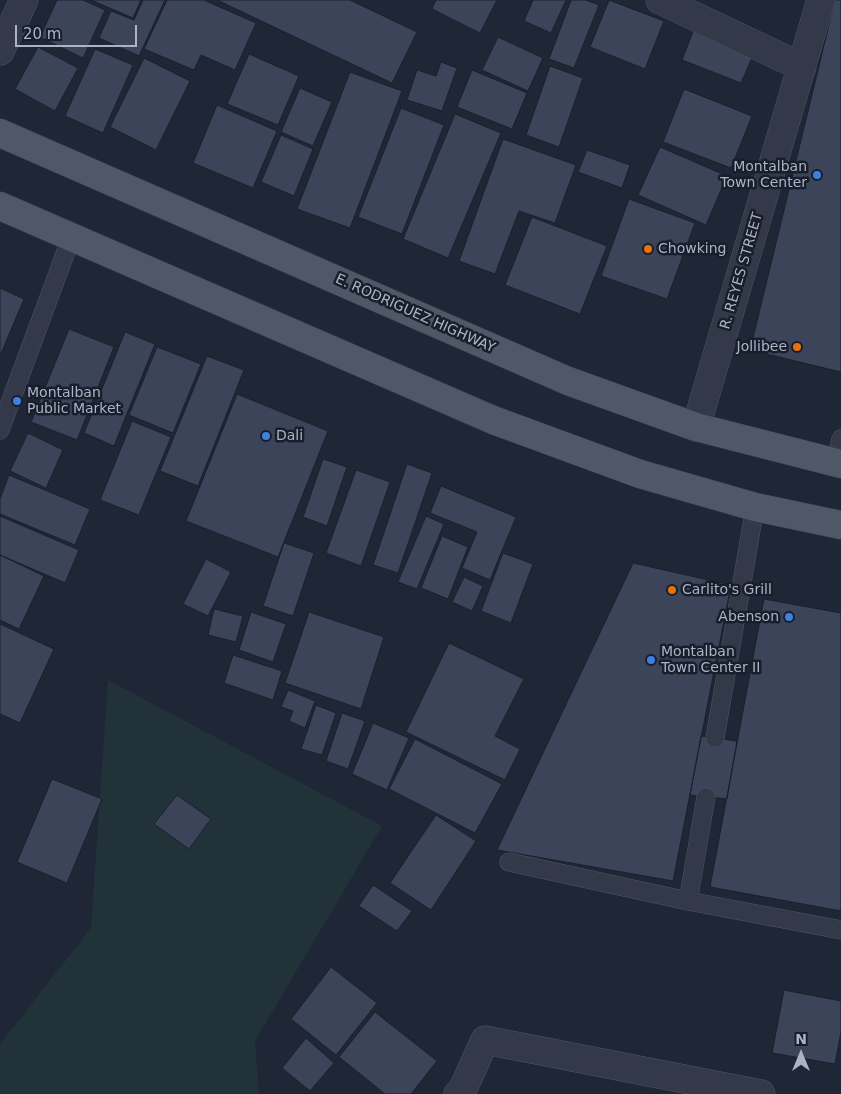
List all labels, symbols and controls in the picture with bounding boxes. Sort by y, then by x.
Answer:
scale bar [18,15,140,47]
text: 20 m [23,25,61,43]
place label: Montalban Town Center [720,159,807,192]
marker: Montalban Town Center [811,169,823,181]
street label: R. REYES STREET [717,211,767,331]
place label: Chowking [658,241,726,257]
marker: Chowking [642,243,654,255]
street label: E. RODRIGUEZ HIGHWAY [332,271,498,357]
place label: Jollibee [737,339,787,355]
marker: Jollibee [791,341,803,353]
place label: Montalban Public Market [27,385,121,418]
marker: Montalban Public Market [11,395,23,407]
place label: Dali [276,428,303,444]
marker: Dali [260,430,272,442]
place label: Carlito's Grill [682,582,772,598]
marker: Carlito's Grill [666,584,678,596]
place label: Abenson [718,609,779,625]
marker: Abenson [783,611,795,623]
place label: Montalban Town Center II [661,644,760,676]
marker: Montalban Town Center II [645,654,657,666]
north arrow [776,1029,826,1079]
text: N [795,1031,807,1047]

